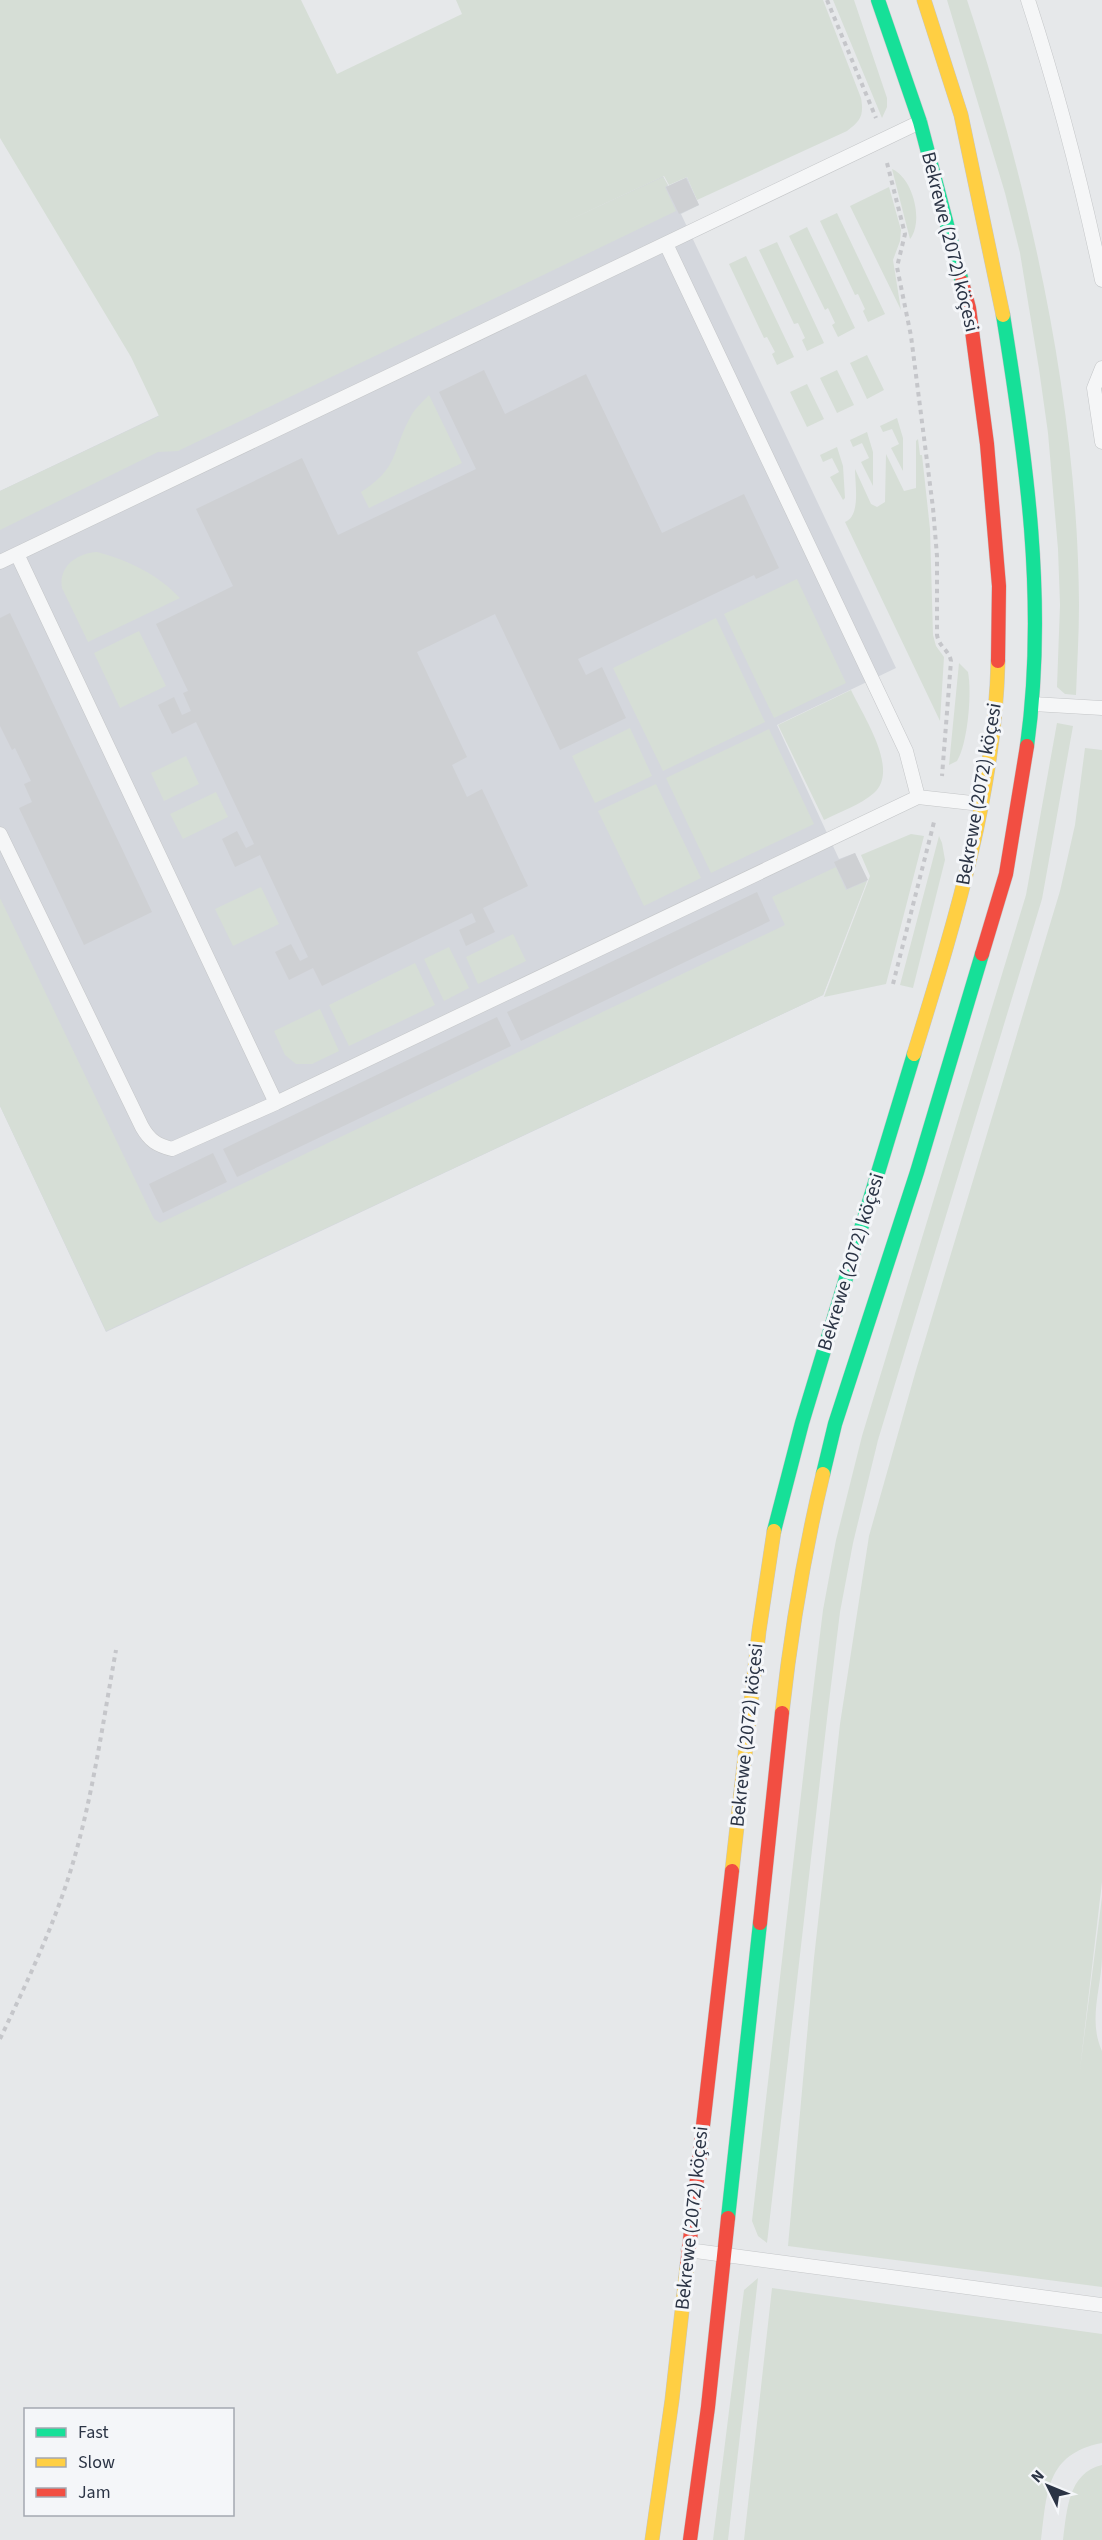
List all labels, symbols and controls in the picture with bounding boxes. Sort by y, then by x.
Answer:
street label: Bekrewe (2072) köçesi [914,149,986,335]
street label: Bekrewe (2072) köçesi [949,701,1009,887]
street label: Bekrewe (2072) köçesi [811,1170,891,1354]
street label: Bekrewe (2072) köçesi [723,1642,771,1828]
street label: Bekrewe (2072) köçesi [668,2125,716,2311]
legend [24,2408,234,2516]
text: Fast [78,2420,109,2445]
text: Slow [78,2450,115,2475]
north arrow [1018,2456,1078,2516]
text: N [1026,2465,1049,2488]
text: Jam [78,2480,111,2505]

